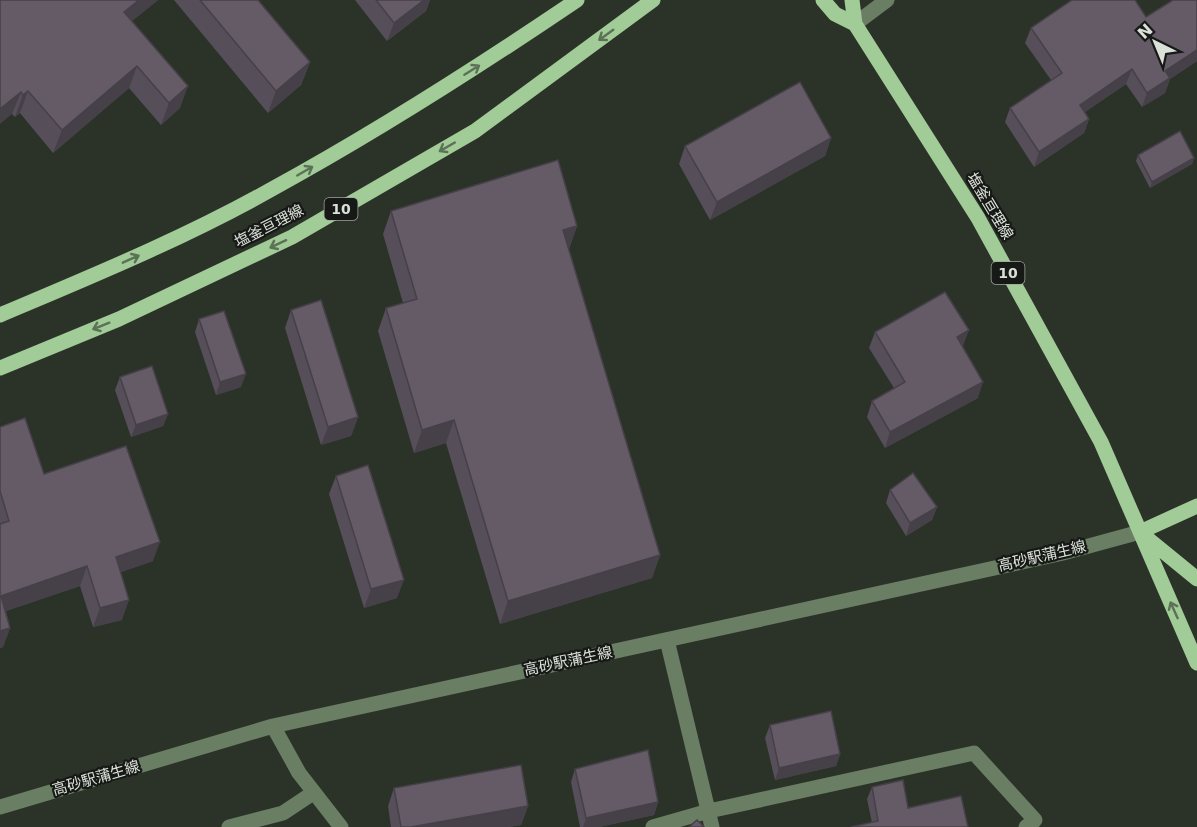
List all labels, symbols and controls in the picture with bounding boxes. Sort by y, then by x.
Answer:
north arrow [1125,12,1185,72]
text: N [1134,20,1156,43]
one-way arrow [599,28,615,41]
one-way arrow [463,64,480,76]
one-way arrow [439,141,456,153]
one-way arrow [296,165,313,177]
street label: 塩釜亘理線 [963,169,1017,243]
road number: 10 [324,198,358,220]
street label: 塩釜亘理線 [231,201,307,251]
one-way arrow [269,238,287,250]
one-way arrow [122,252,140,263]
road number: 10 [992,262,1024,284]
one-way arrow [93,321,111,333]
street label: 高砂駅蒲生線 [996,537,1088,575]
one-way arrow [1167,601,1179,619]
street label: 高砂駅蒲生線 [522,643,614,679]
street label: 高砂駅蒲生線 [50,757,142,799]

